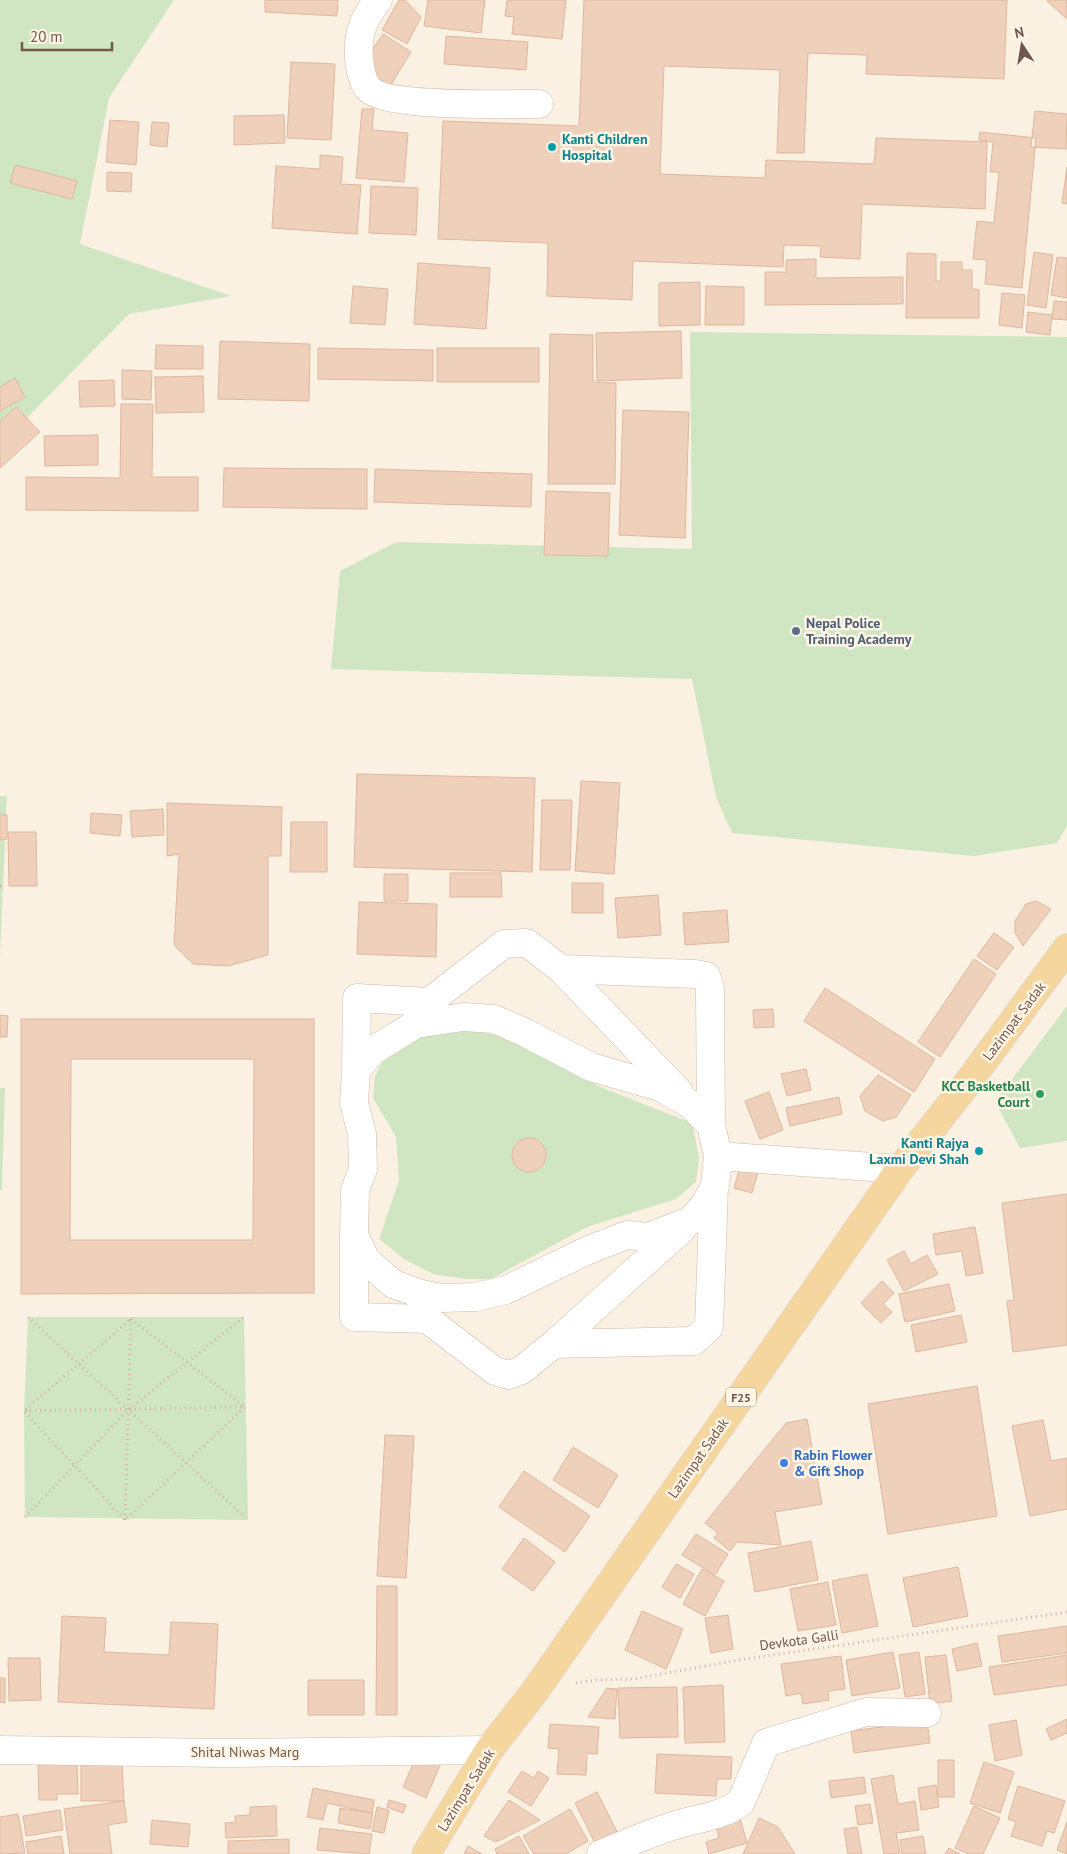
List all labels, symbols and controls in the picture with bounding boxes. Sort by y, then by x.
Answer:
scale bar [22,20,112,52]
north arrow [997,20,1047,70]
text: N [1013,23,1026,42]
text: 20 m [30,27,63,46]
place label: Kanti Children Hospital [562,130,648,164]
marker: Kanti Children Hospital [546,141,558,153]
place label: Nepal Police Training Academy [806,614,912,648]
marker: Nepal Police Training Academy [790,625,802,637]
street label: Lazimpat Sadak [979,978,1050,1064]
place label: KCC Basketball Court [941,1077,1031,1111]
marker: KCC Basketball Court [1034,1088,1046,1100]
place label: Kanti Rajya Laxmi Devi Shah [869,1134,969,1168]
marker: Kanti Rajya Laxmi Devi Shah [973,1145,985,1157]
road number: F25 [726,1388,756,1406]
street label: Lazimpat Sadak [664,1414,732,1502]
place label: Rabin Flower & Gift Shop [794,1446,873,1480]
marker: Rabin Flower & Gift Shop [778,1457,790,1469]
street label: Devkota Galli [758,1626,840,1654]
street label: Shital Niwas Marg [191,1743,299,1761]
street label: Lazimpat Sadak [434,1745,499,1835]

